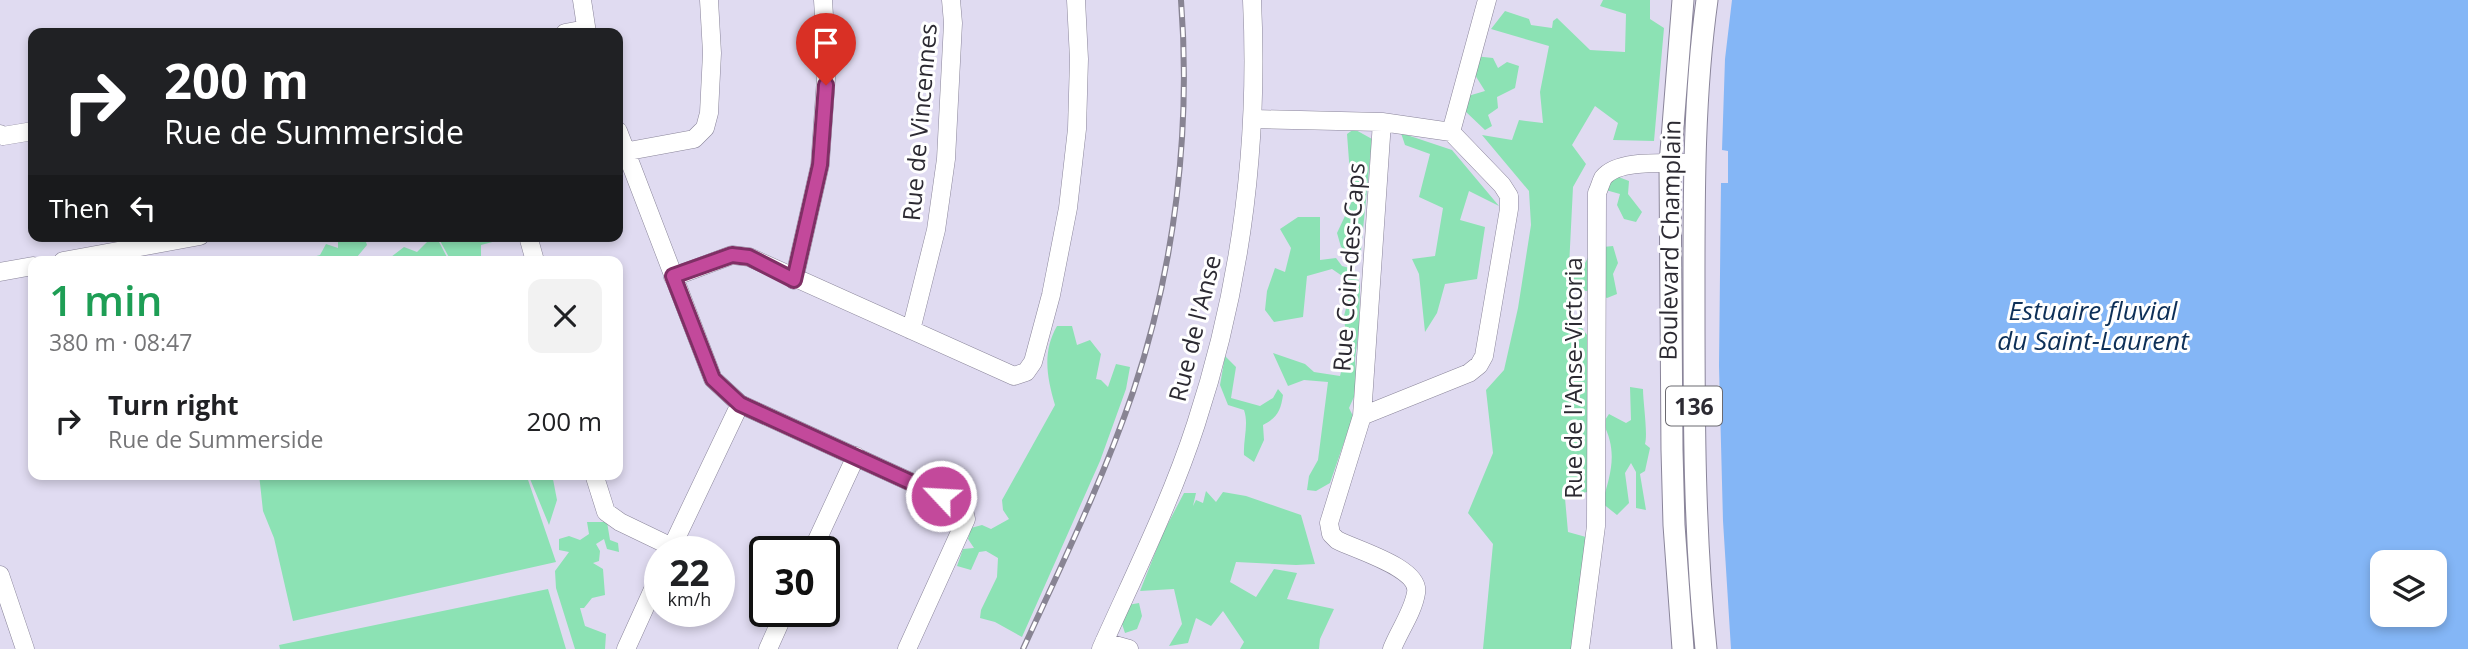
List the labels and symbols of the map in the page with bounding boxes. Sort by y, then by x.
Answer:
pin [796,13,856,85]
street label: Rue de Vincennes [894,22,944,222]
street label: Boulevard Champlain [1650,119,1688,361]
street label: Rue Coin-des-Caps [1324,162,1372,372]
street label: Rue de l'Anse [1160,251,1228,405]
street label: Rue de l'Anse-Victoria [1556,257,1589,499]
water label: Estuaire fluvial du Saint-Laurent [1997,292,2190,358]
road number: 136 [1666,386,1722,426]
position arrow [904,459,978,533]
speed limit sign: 30 [749,536,840,627]

